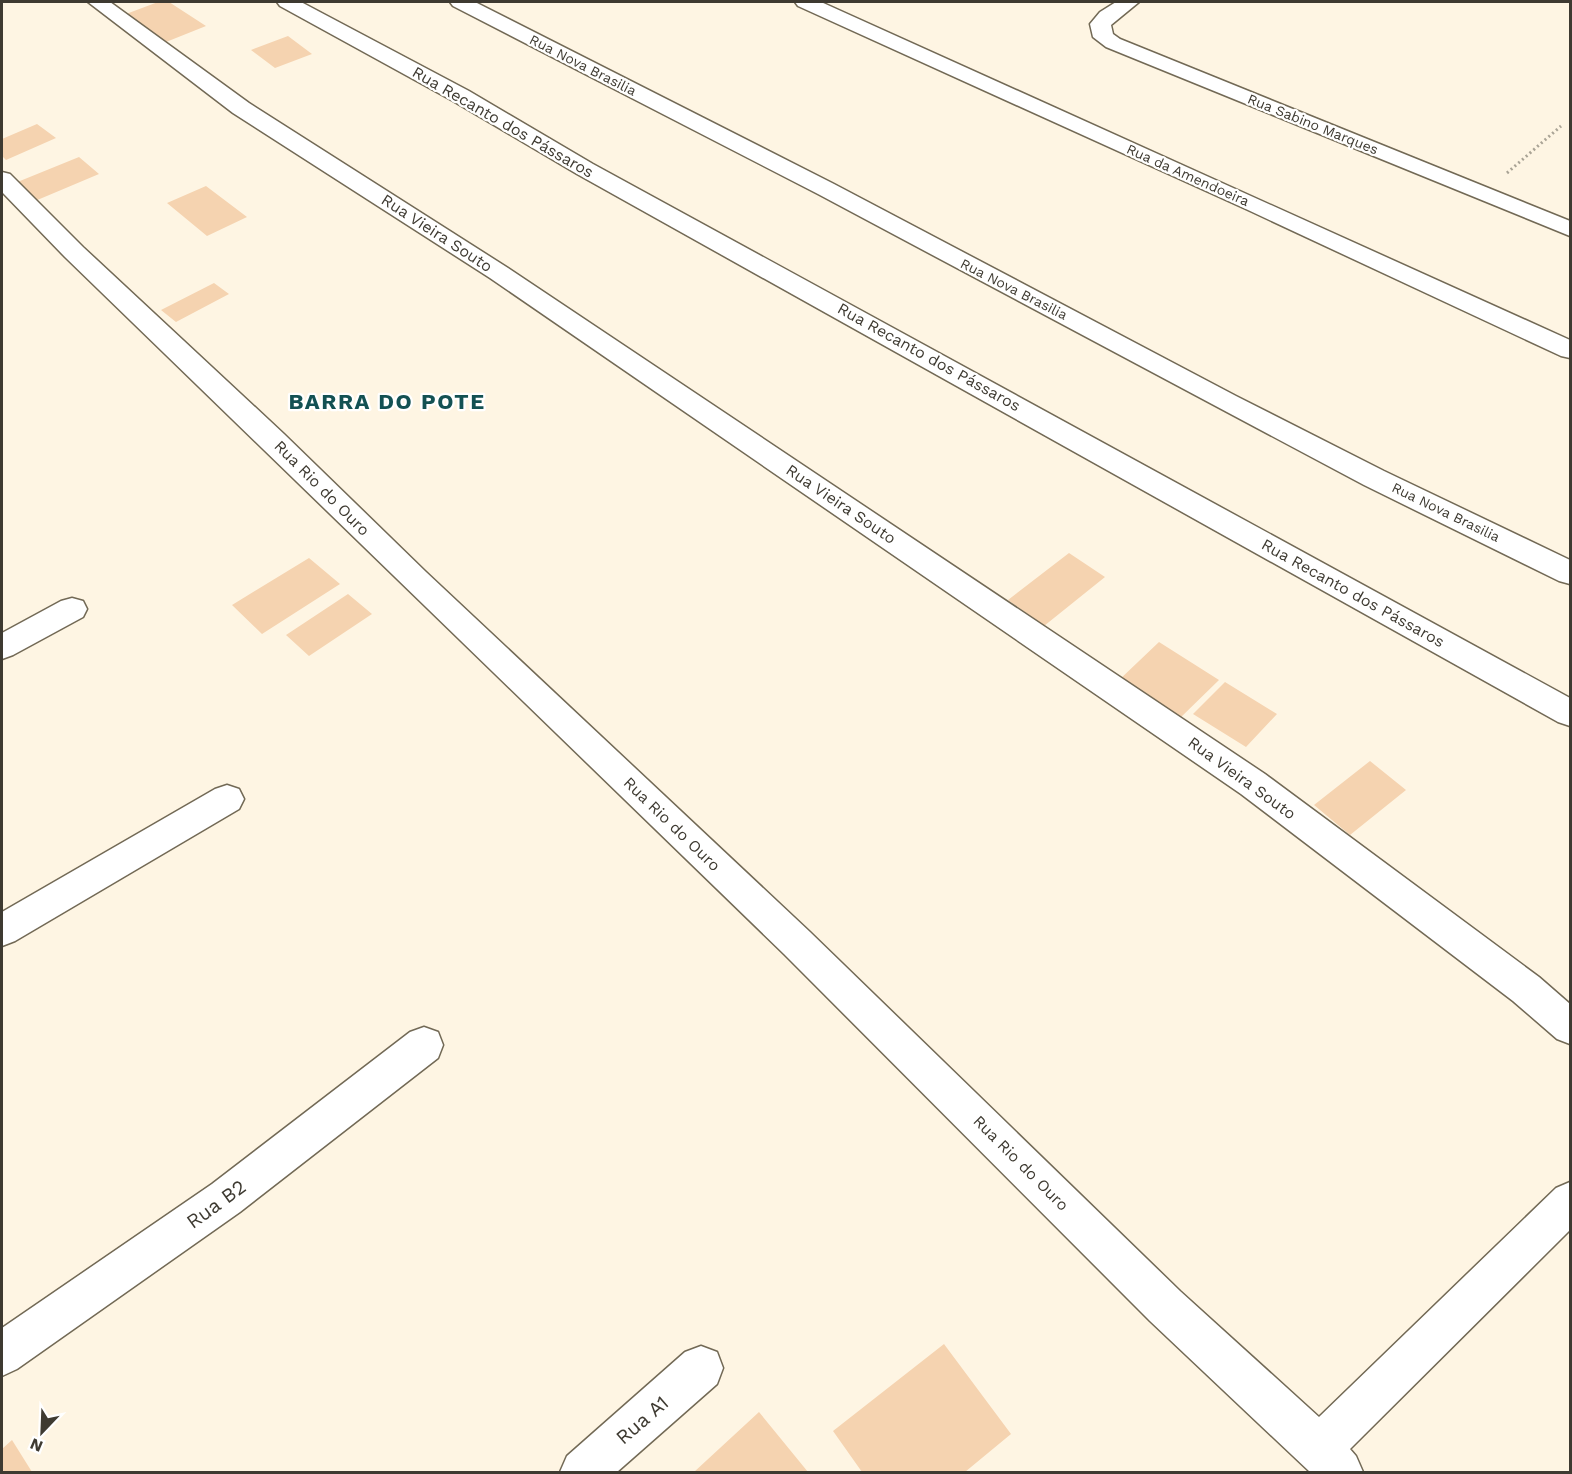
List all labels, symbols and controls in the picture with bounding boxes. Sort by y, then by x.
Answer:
street label: Rua Nova Brasilia [527,31,639,99]
street label: Rua Recanto dos Pássaros [409,62,597,182]
street label: Rua Sabino Marques [1245,90,1381,158]
street label: Rua da Amendoeira [1124,141,1252,209]
street label: Rua Vieira Souto [378,190,496,276]
street label: Rua Nova Brasilia [958,255,1070,323]
street label: Rua Recanto dos Pássaros [834,299,1024,415]
district label: BARRA DO POTE [288,389,486,414]
street label: Rua Rio do Ouro [270,436,374,540]
street label: Rua Vieira Souto [782,460,900,548]
street label: Rua Nova Brasilia [1390,479,1503,545]
street label: Rua Recanto dos Pássaros [1258,535,1448,651]
street label: Rua Vieira Souto [1184,733,1300,823]
street label: Rua Rio do Ouro [620,773,724,875]
street label: Rua Rio do Ouro [969,1111,1073,1215]
street label: Rua B2 [182,1174,250,1234]
street label: Rua A1 [611,1391,673,1449]
north arrow [12,1402,72,1462]
text: N [27,1434,46,1456]

